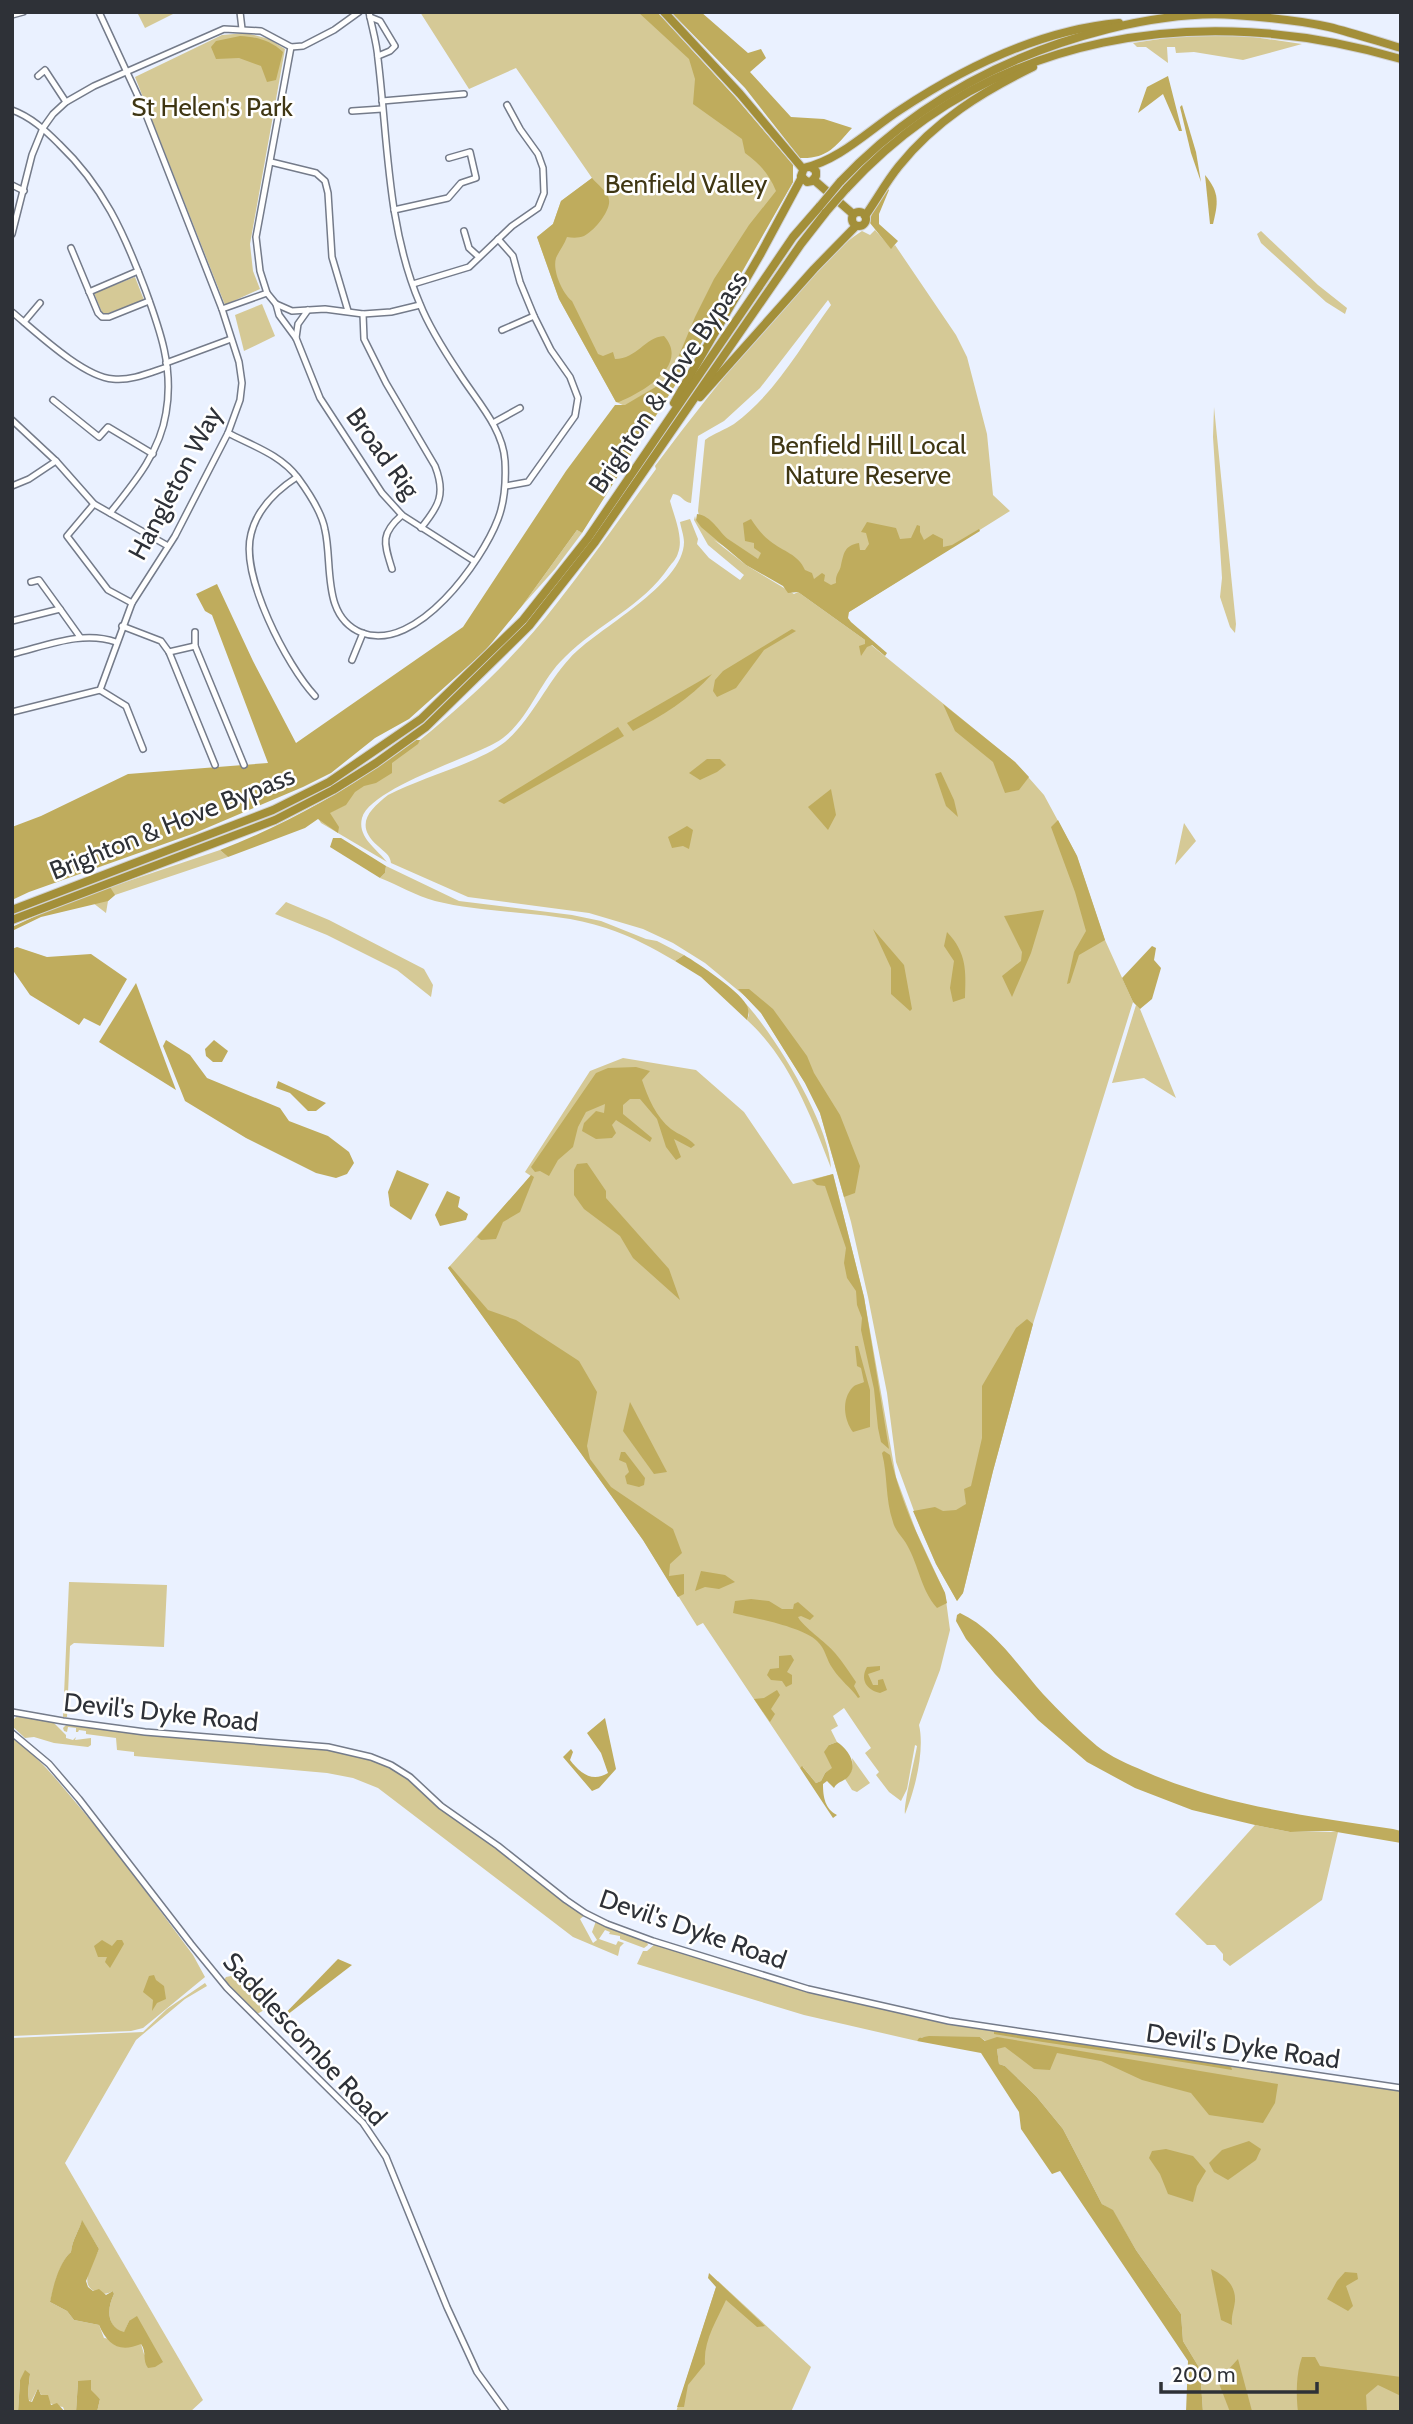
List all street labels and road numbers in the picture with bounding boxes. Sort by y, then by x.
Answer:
street label: Brighton & Hove Bypass [582,265,754,499]
street label: Hangleton Way [121,401,229,565]
street label: Broad Rig [339,401,427,505]
street label: Brighton & Hove Bypass [45,759,299,887]
street label: Devil's Dyke Road [62,1686,260,1738]
street label: Devil's Dyke Road [595,1882,791,1976]
street label: Saddlescombe Road [216,1946,394,2132]
street label: Devil's Dyke Road [1144,2017,1342,2075]

